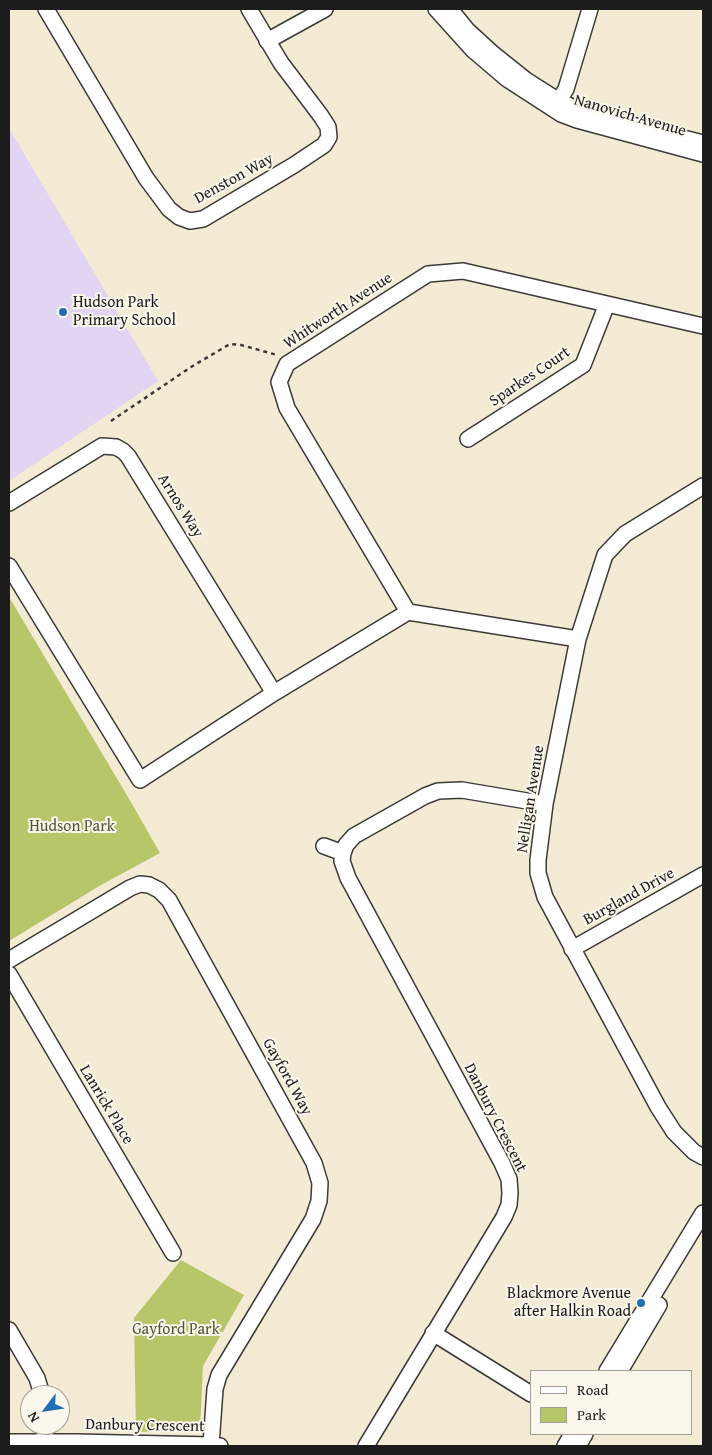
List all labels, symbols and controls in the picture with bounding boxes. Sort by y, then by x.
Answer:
street label: Nanovich Avenue [572,91,688,141]
street label: Denston Way [191,149,277,209]
street label: Whitworth Avenue [280,269,396,353]
place label: Hudson Park Primary School [73,293,176,331]
marker: Hudson Park Primary School [57,306,69,318]
street label: Sparkes Court [486,343,574,411]
street label: Arnos Way [153,470,207,542]
street label: Nelligan Avenue [513,744,549,854]
park label: Hudson Park [29,817,115,837]
street label: Burgland Drive [580,864,678,930]
street label: Gayford Way [258,1035,316,1119]
street label: Danbury Crescent [459,1060,531,1176]
street label: Lanrick Place [75,1062,137,1148]
place label: Blackmore Avenue after Halkin Road [507,1284,631,1322]
marker: Blackmore Avenue after Halkin Road [635,1297,647,1309]
park label: Gayford Park [132,1320,220,1340]
legend [530,1370,692,1435]
text: Road [577,1379,608,1400]
north arrow [20,1385,70,1435]
text: Park [577,1404,606,1425]
text: N [22,1408,44,1426]
street label: Danbury Crescent [85,1415,205,1437]

